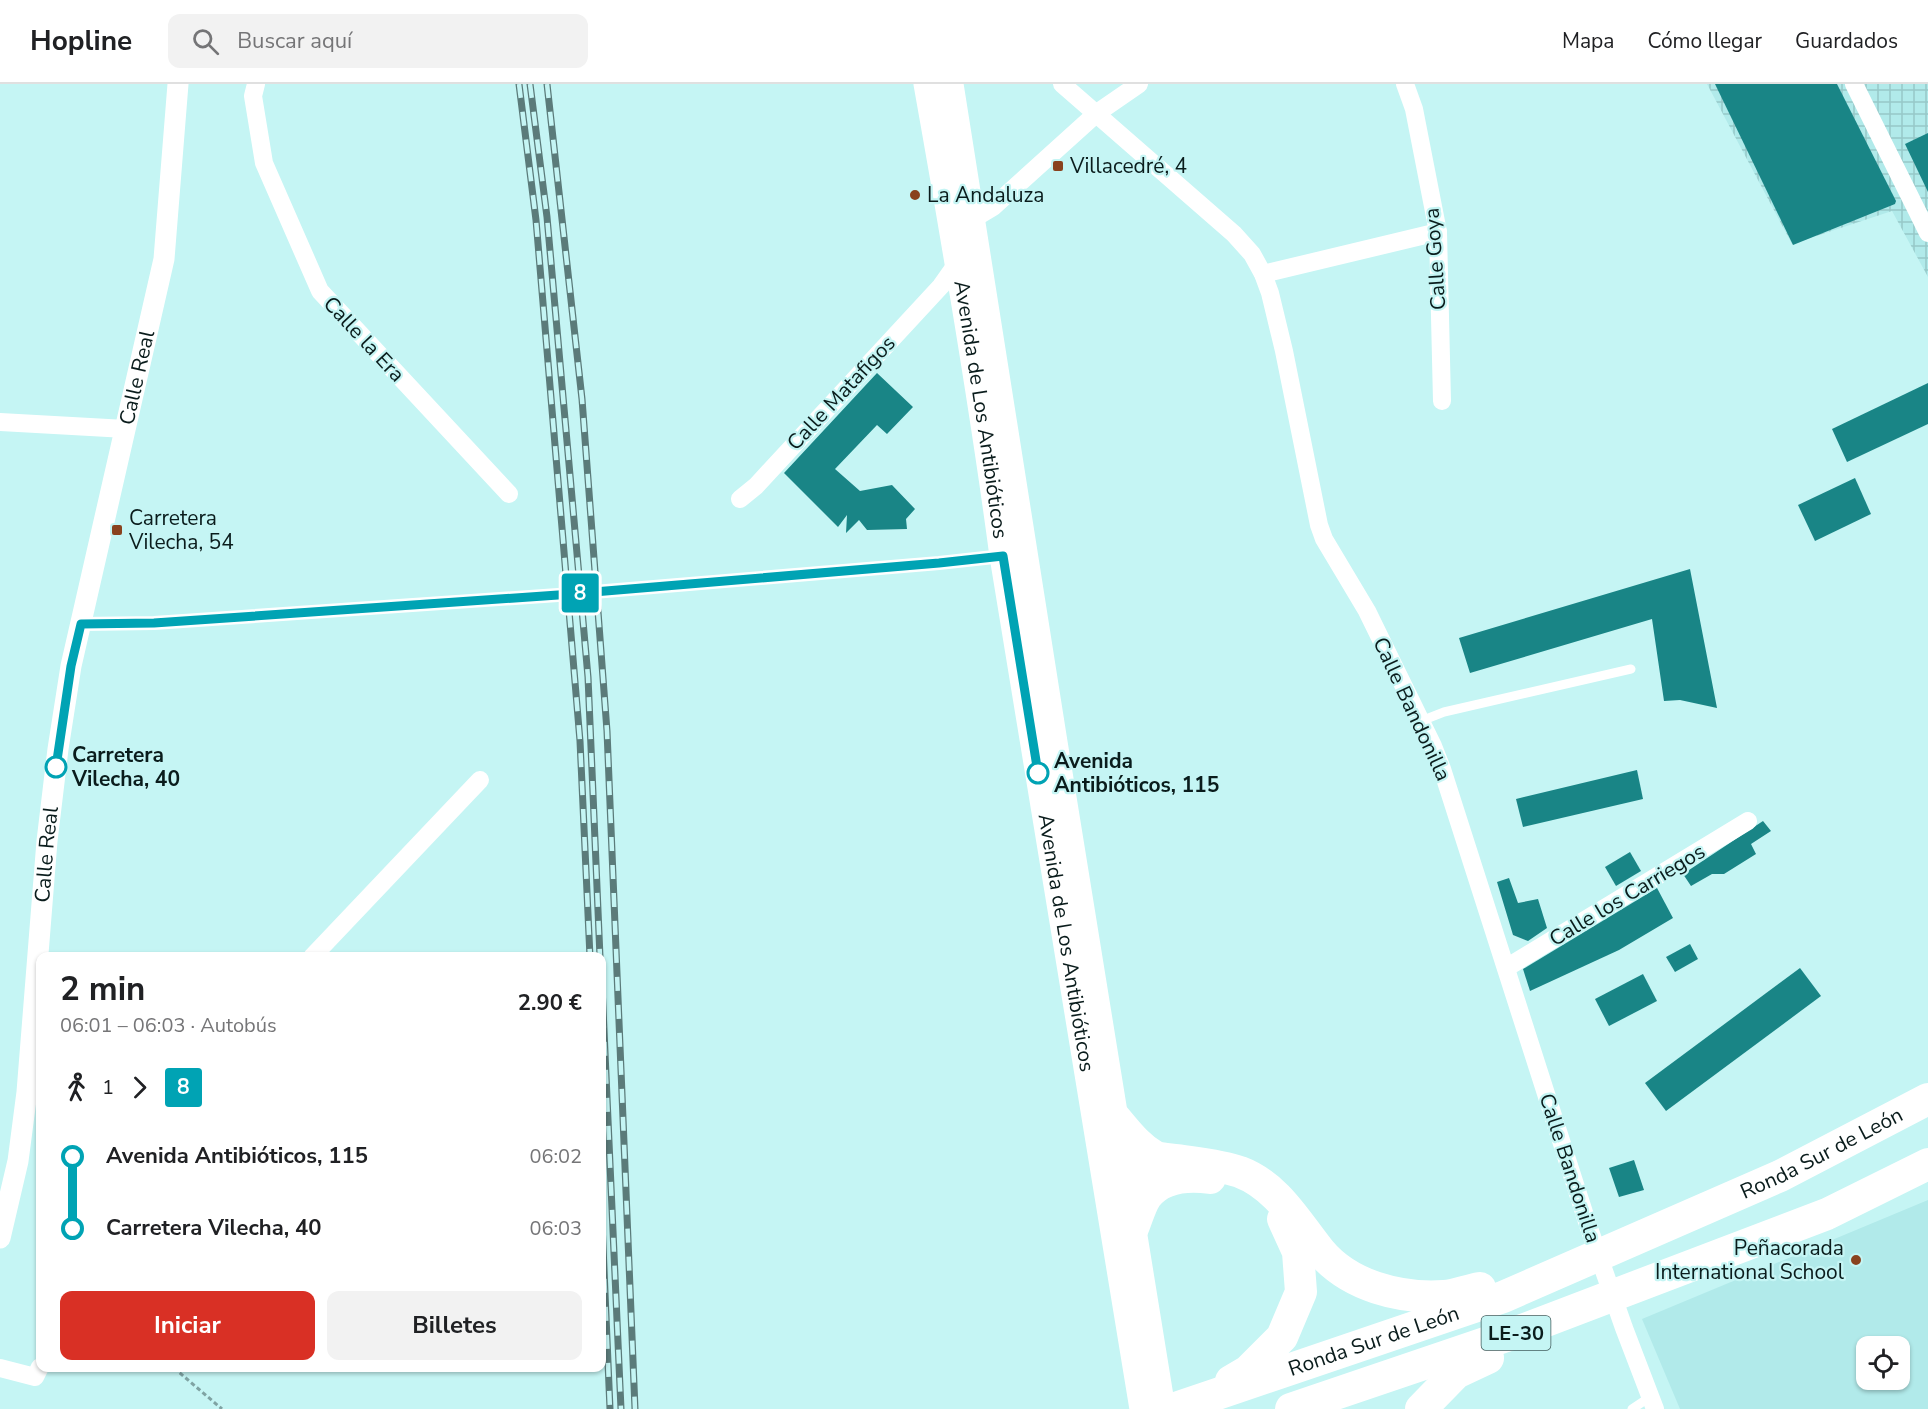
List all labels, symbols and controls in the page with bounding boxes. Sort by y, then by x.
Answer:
search box [168,14,588,68]
text: Hopline [30,22,132,60]
icon: search [189,25,222,58]
text: Buscar aquí [237,26,352,56]
text: Mapa [1562,27,1614,55]
text: Cómo llegar [1647,27,1762,55]
text: Guardados [1795,27,1898,55]
place label: Villacedré, 4 [1069,152,1187,180]
marker: Villacedré, 4 [1051,159,1065,173]
place label: La Andaluza [927,181,1044,209]
marker: La Andaluza [908,188,922,202]
street label: Calle Goya [1417,207,1453,311]
street label: Avenida de Los Antibióticos [947,278,1015,541]
street label: Calle la Era [317,290,411,388]
street label: Calle Real [113,327,161,428]
street label: Calle Matafigos [781,330,901,456]
place label: Carretera Vilecha, 54 [128,504,234,556]
marker: Carretera Vilecha, 54 [110,523,124,537]
line badge: 8 [560,574,600,612]
text: 8 [574,579,586,607]
street label: Calle Bandonilla [1366,633,1458,785]
place label: Carretera Vilecha, 40 [71,741,180,793]
place label: Avenida Antibióticos, 115 [1054,747,1219,799]
marker: Carretera Vilecha, 40 [45,756,67,778]
marker: Avenida Antibióticos, 115 [1027,762,1049,784]
street label: Calle Real [28,804,65,903]
street label: Avenida de Los Antibióticos [1031,812,1101,1074]
street label: Calle los Carriegos [1544,837,1710,953]
text: 2 min [60,967,145,1012]
text: 2.90 € [518,988,582,1018]
text: 06:01 – 06:03 · Autobús [60,1012,277,1039]
icon: walk [60,1071,93,1104]
icon: forward [123,1071,156,1104]
text: 8 [177,1073,190,1101]
text: 1 [102,1074,114,1101]
street label: Calle Bandonilla [1533,1090,1607,1246]
street label: Ronda Sur de León [1736,1101,1908,1206]
text: Avenida Antibióticos, 115 [106,1141,368,1171]
text: 06:02 [529,1143,582,1170]
text: Carretera Vilecha, 40 [106,1213,322,1243]
text: 06:03 [529,1215,582,1242]
place label: Peñacorada International School [1655,1234,1845,1286]
marker: Peñacorada International School [1849,1253,1863,1267]
button: Iniciar [60,1291,315,1360]
button: Billetes [327,1291,582,1360]
street label: Ronda Sur de León [1285,1299,1463,1383]
road number: LE-30 [1482,1316,1550,1350]
map controls [1856,1336,1910,1390]
button: locate [1856,1336,1910,1390]

